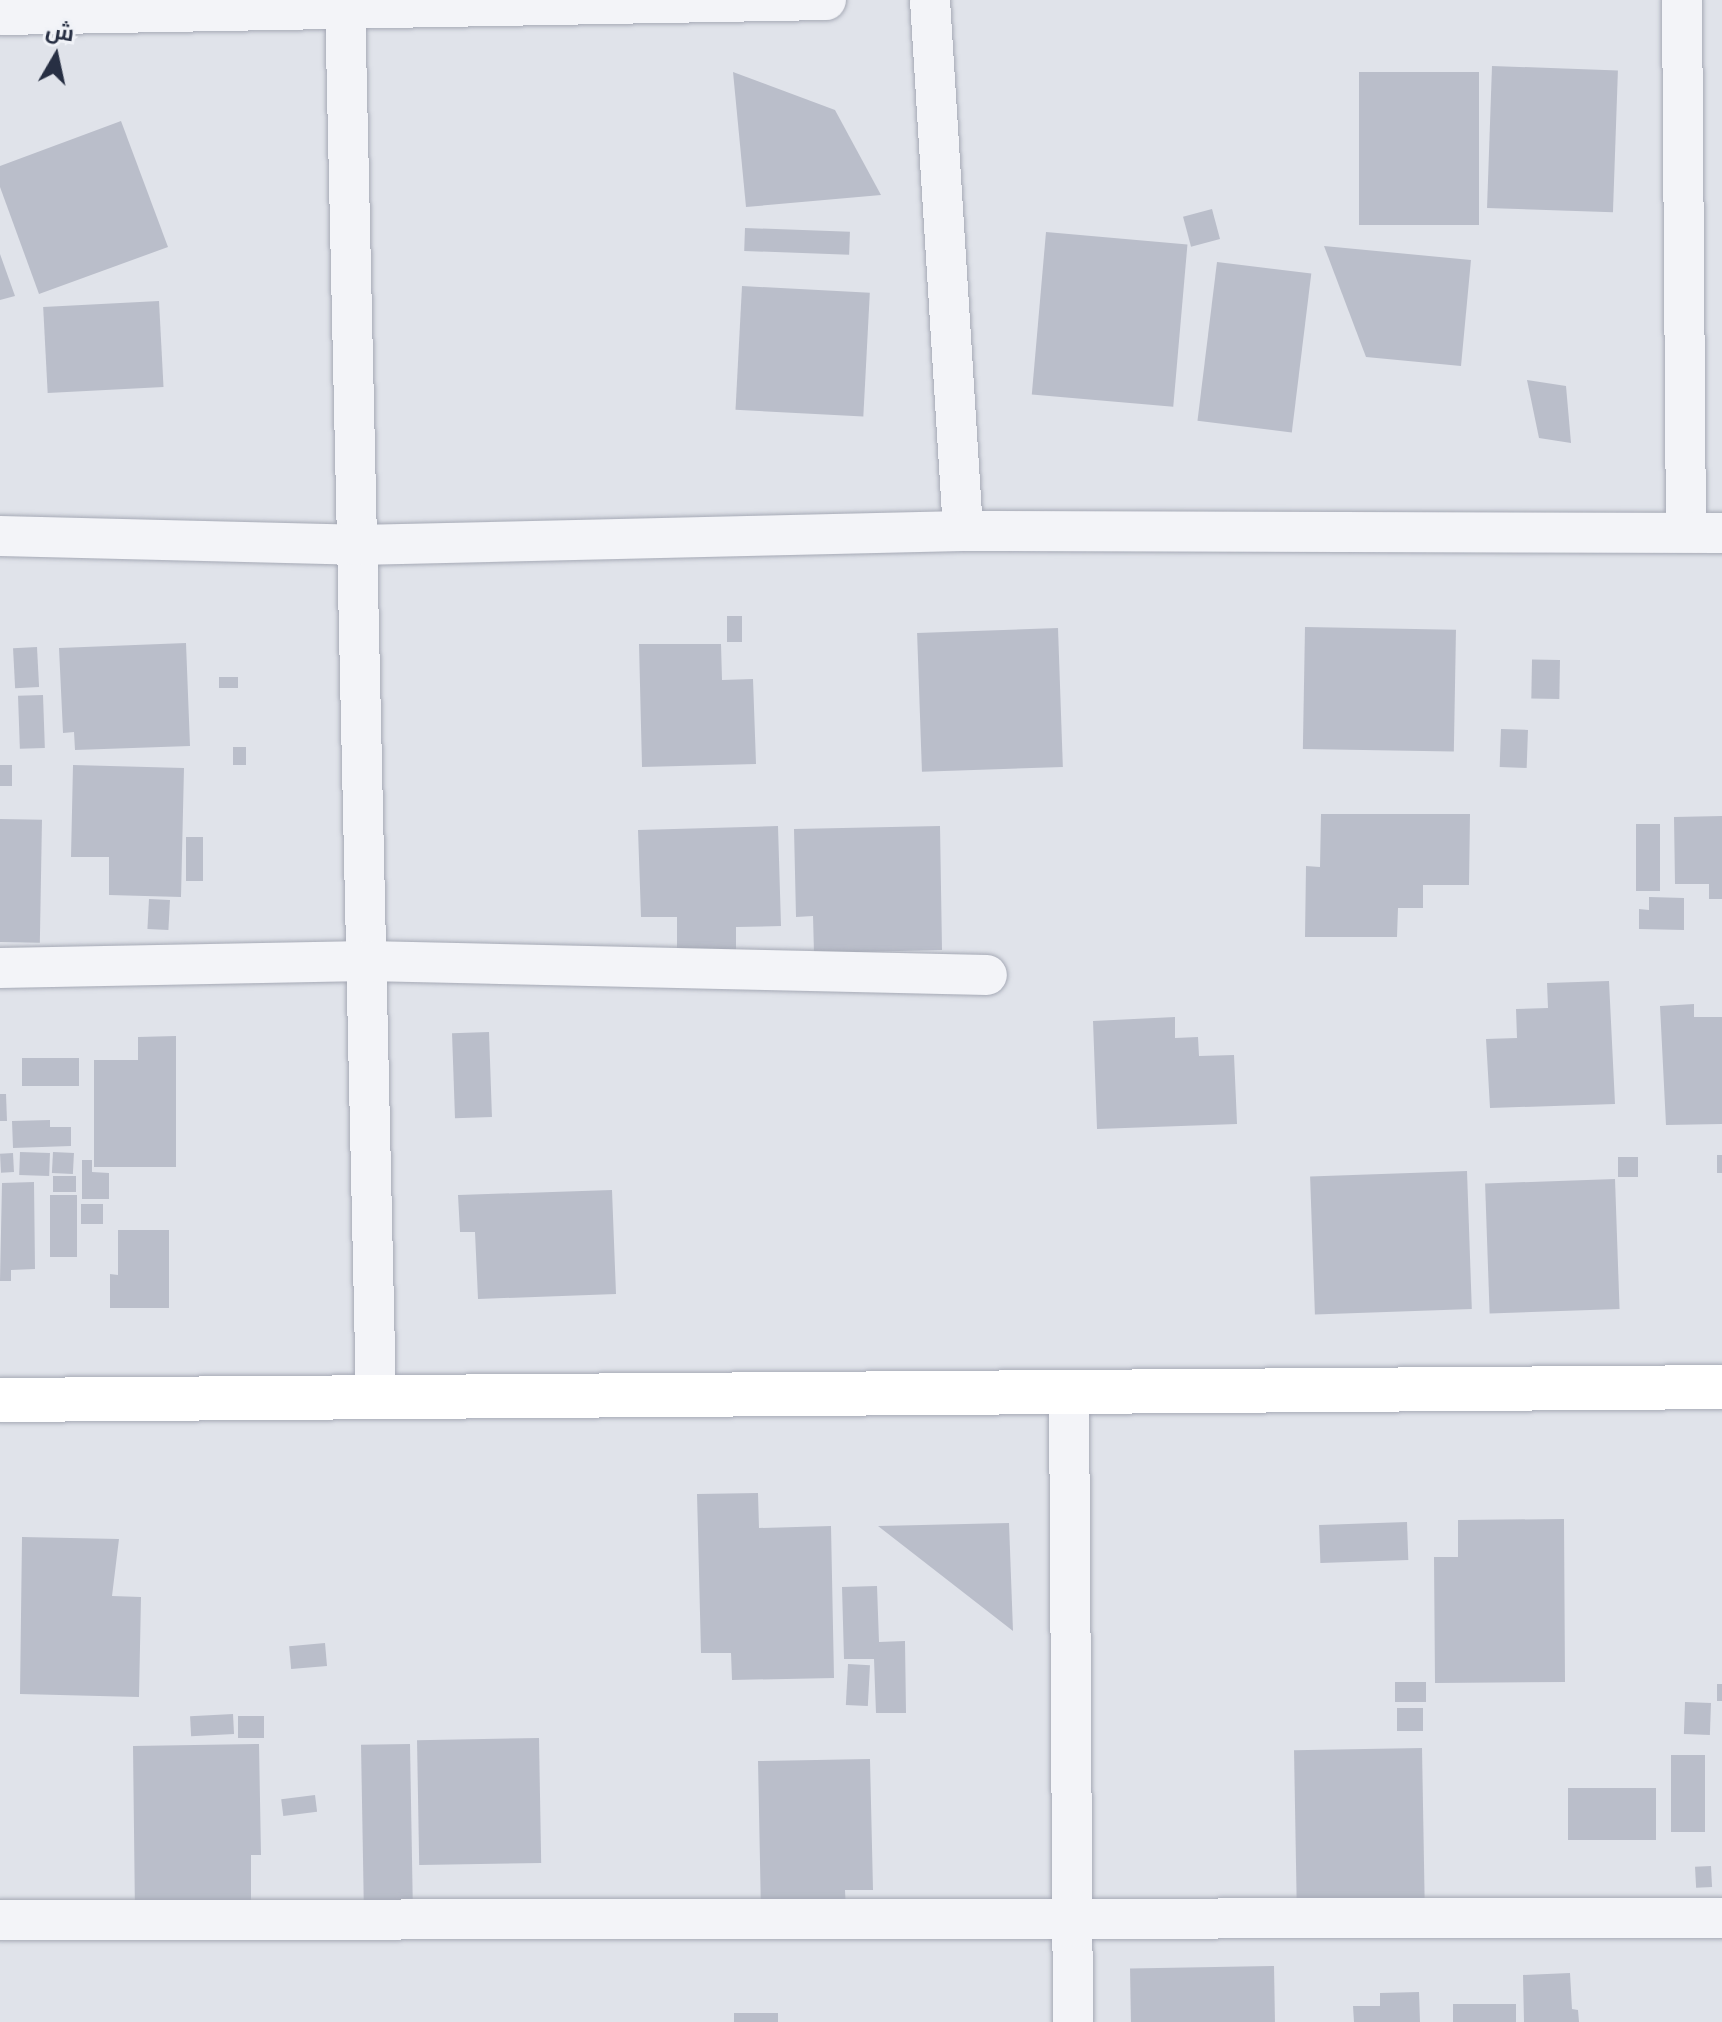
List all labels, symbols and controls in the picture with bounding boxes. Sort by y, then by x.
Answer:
north arrow [16,16,96,96]
text: ش [44,17,76,46]

